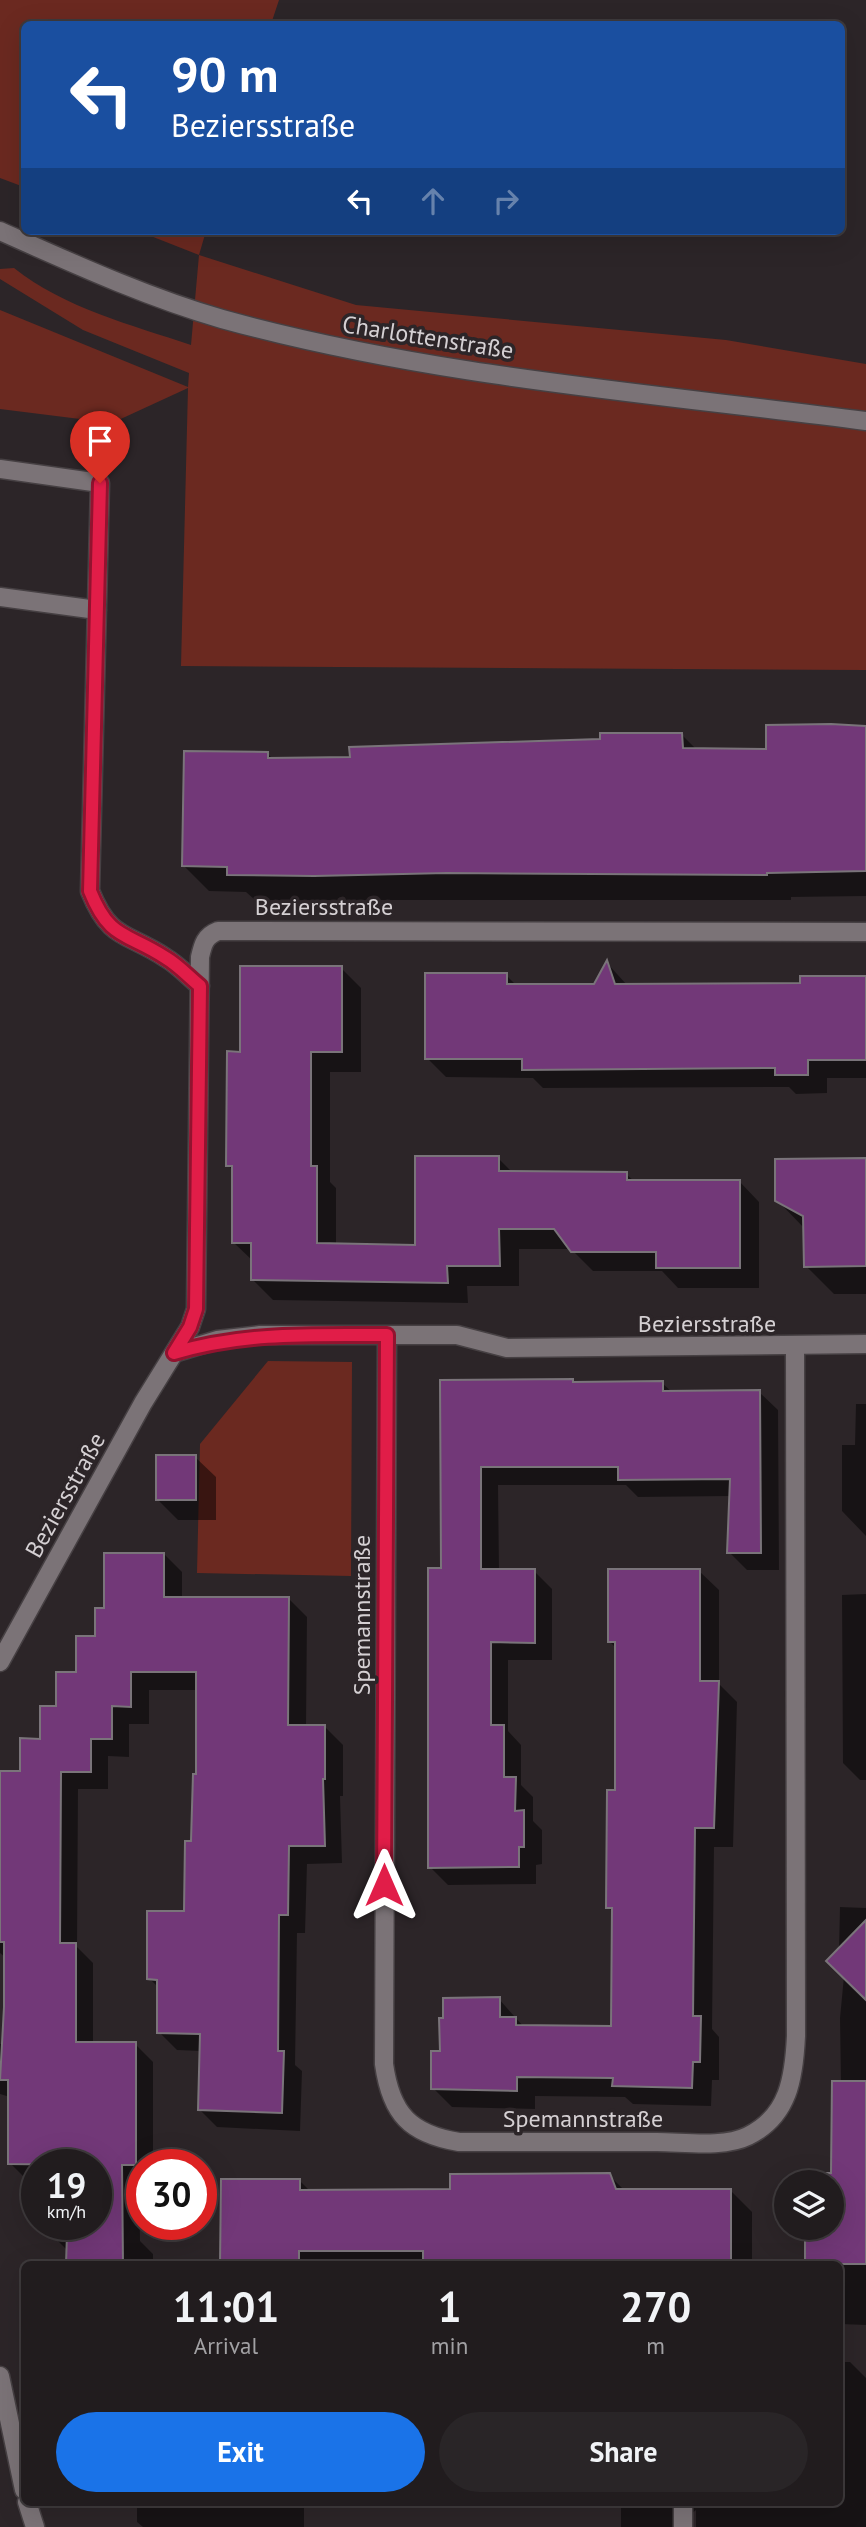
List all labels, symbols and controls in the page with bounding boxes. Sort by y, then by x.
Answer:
text: 90 m [171,42,278,106]
icon: left [56,49,147,140]
text: Beziersstraße [171,104,355,146]
icon: left [341,182,379,220]
icon: ahead [414,182,452,220]
icon: right [487,182,525,220]
street label: Charlottenstraße [340,308,516,366]
pin [70,411,130,483]
icon: arrive [81,422,119,460]
street label: Beziersstraße [255,891,393,922]
street label: Beziersstraße [638,1308,776,1339]
street label: Beziersstraße [18,1427,112,1563]
street label: Spemannstraße [346,1535,377,1695]
position arrow [347,1848,421,1922]
street label: Spemannstraße [503,2103,663,2134]
speed limit sign: 30 [126,2149,217,2240]
text: 19 [47,2162,86,2208]
map controls [774,2170,844,2240]
button: layers [774,2170,844,2240]
text: km/h [47,2200,86,2223]
text: 11:01 [173,2279,279,2334]
text: 1 [438,2279,461,2334]
text: 270 [620,2279,691,2334]
text: Arrival [194,2331,258,2360]
text: min [431,2331,468,2360]
text: m [646,2331,665,2360]
button: Exit [56,2412,425,2492]
button: Share [439,2412,808,2492]

